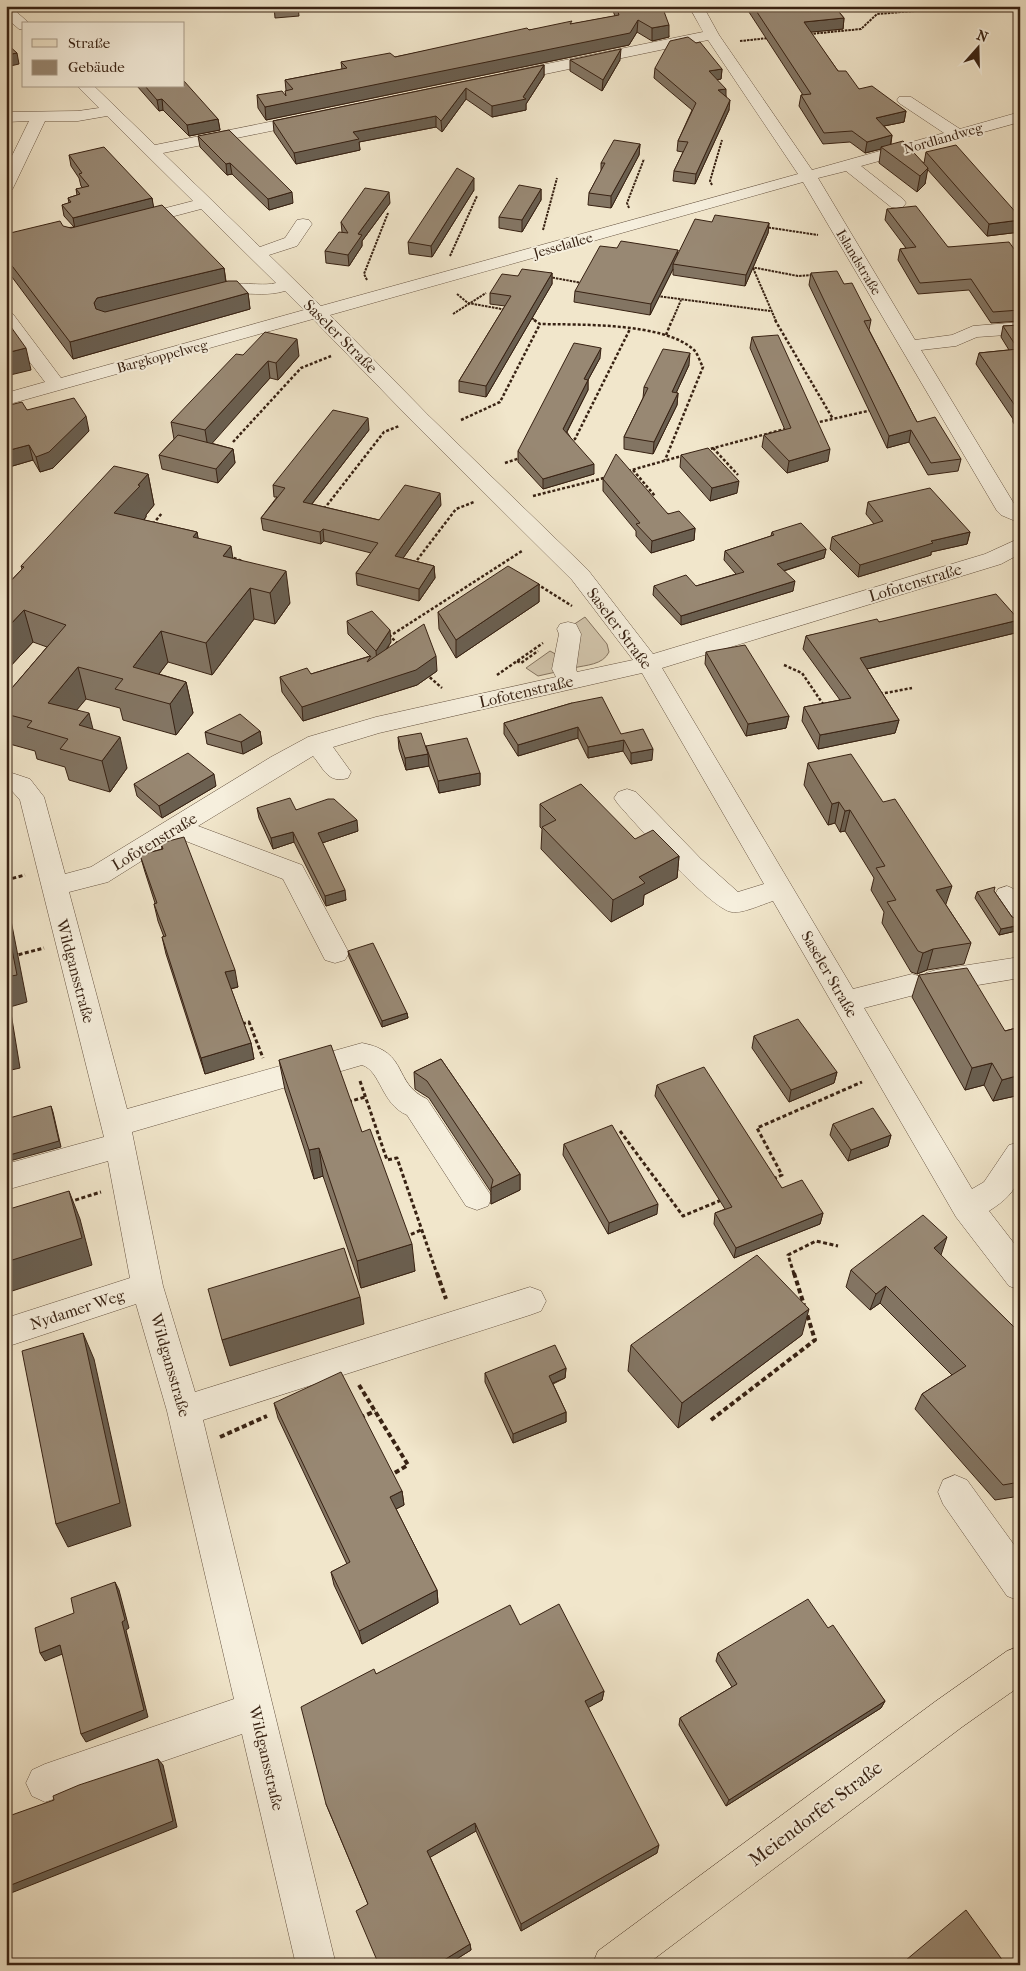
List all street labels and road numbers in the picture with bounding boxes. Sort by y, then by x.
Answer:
street label: Nordlandweg [902,119,985,158]
street label: Islandstraße [832,226,885,298]
street label: Jesselallee [531,229,595,262]
street label: Saseler Straße [300,295,382,377]
street label: Bargkoppelweg [115,336,210,377]
street label: Lofotenstraße [866,559,964,606]
street label: Saseler Straße [583,584,656,673]
street label: Lofotenstraße [477,671,575,712]
street label: Lofotenstraße [108,808,200,874]
street label: Wildgansstraße [52,916,99,1025]
street label: Saseler Straße [797,928,862,1021]
street label: Nydamer Weg [27,1285,127,1334]
street label: Wildgansstraße [146,1310,194,1419]
street label: Wildgansstraße [245,1703,288,1812]
street label: Meiendorfer Straße [745,1757,887,1871]

